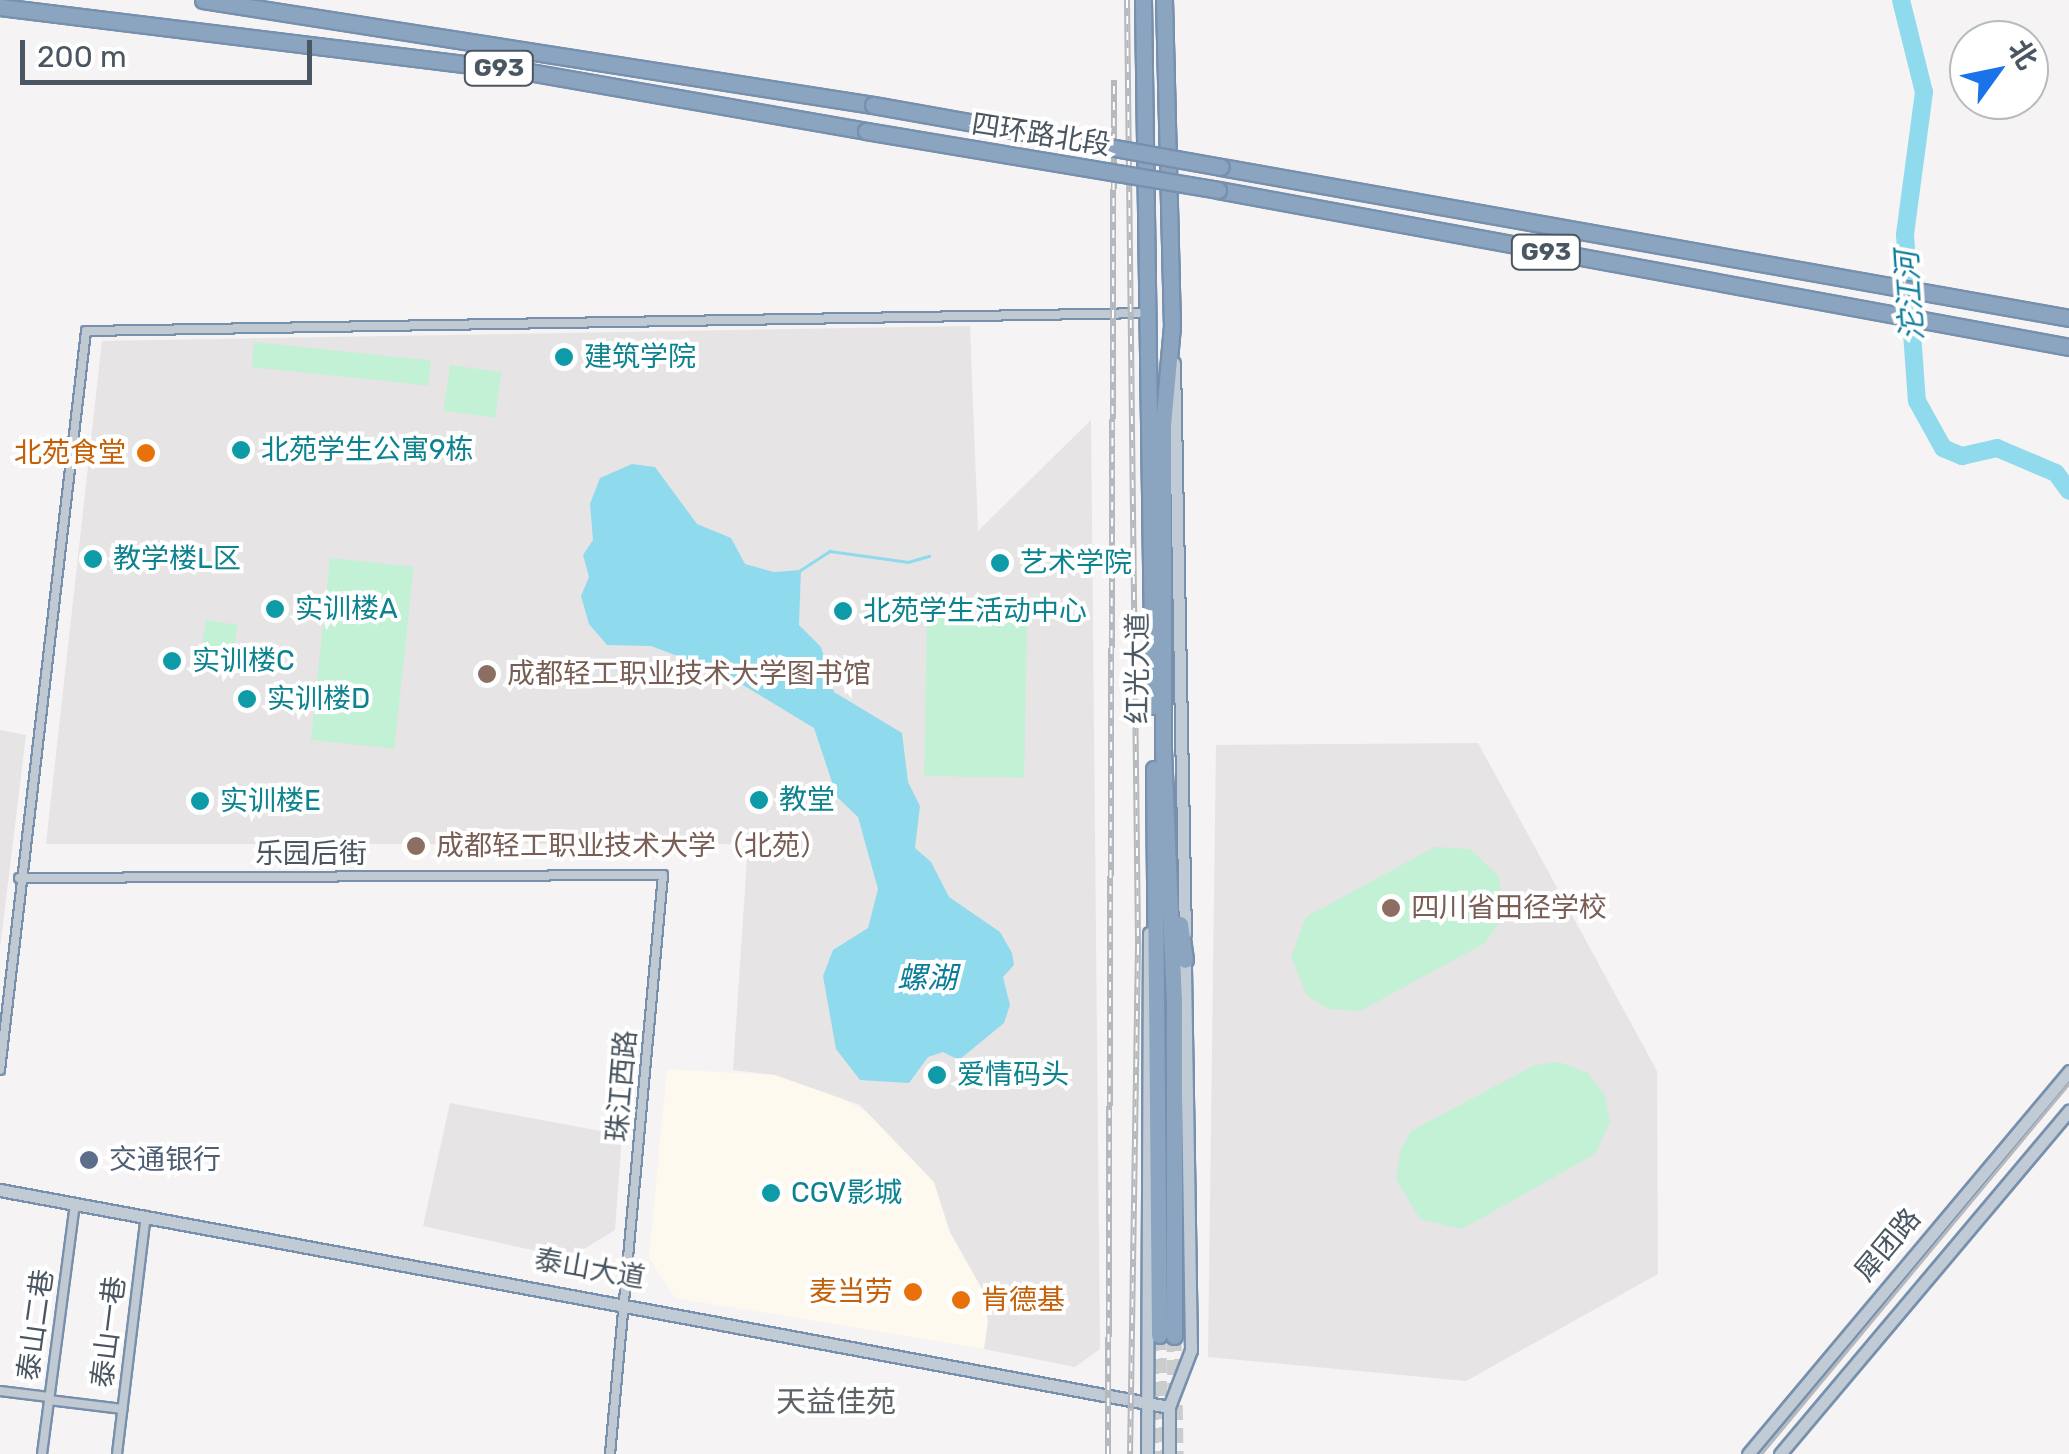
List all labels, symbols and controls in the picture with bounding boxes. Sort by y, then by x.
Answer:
scale bar [25,20,318,82]
north arrow [1949,20,2049,120]
text: 北 [2001,34,2044,75]
text: 200 m [37,39,127,75]
road number: G93 [462,48,536,88]
street label: 四环路北段 [969,107,1113,163]
road number: G93 [1508,232,1584,272]
water label: 沱江河 [1889,250,1931,342]
place label: 建筑学院 [584,340,696,374]
marker: 建筑学院 [553,346,575,368]
place label: 北苑学生公寓9栋 [261,433,474,467]
place label: 北苑食堂 [14,436,126,470]
marker: 北苑学生公寓9栋 [230,439,252,461]
marker: 北苑食堂 [135,442,157,464]
place label: 教学楼L区 [113,542,241,576]
place label: 艺术学院 [1020,546,1132,580]
marker: 教学楼L区 [82,548,104,570]
marker: 艺术学院 [989,552,1011,574]
place label: 实训楼A [295,592,398,626]
place label: 北苑学生活动中心 [863,594,1087,628]
marker: 实训楼A [264,598,286,620]
marker: 北苑学生活动中心 [832,600,854,622]
street label: 红光大道 [1121,612,1155,724]
place label: 实训楼C [192,644,295,678]
marker: 实训楼C [161,650,183,672]
place label: 成都轻工职业技术大学图书馆 [507,657,871,691]
marker: 成都轻工职业技术大学图书馆 [476,663,498,685]
place label: 实训楼D [267,682,370,716]
marker: 实训楼D [236,688,258,710]
place label: 教堂 [779,783,835,817]
place label: 实训楼E [220,784,321,818]
marker: 教堂 [748,789,770,811]
marker: 实训楼E [189,790,211,812]
place label: 成都轻工职业技术大学（北苑） [436,829,828,863]
marker: 成都轻工职业技术大学（北苑） [405,835,427,857]
street label: 乐园后街 [255,837,367,871]
place label: 四川省田径学校 [1411,891,1607,925]
marker: 四川省田径学校 [1380,897,1402,919]
water label: 螺湖 [897,960,957,996]
street label: 珠江西路 [600,1029,644,1143]
place label: 爱情码头 [957,1058,1069,1092]
marker: 爱情码头 [926,1064,948,1086]
place label: 交通银行 [109,1143,221,1177]
marker: 交通银行 [78,1149,100,1171]
place label: CGV影城 [791,1176,902,1210]
marker: CGV影城 [760,1182,782,1204]
street label: 犀团路 [1848,1202,1928,1288]
street label: 泰山大道 [532,1243,648,1295]
street label: 泰山二巷 [12,1267,60,1383]
street label: 泰山一巷 [86,1274,132,1390]
place label: 麦当劳 [809,1275,893,1309]
marker: 麦当劳 [902,1281,924,1303]
place label: 肯德基 [981,1283,1065,1317]
marker: 肯德基 [950,1289,972,1311]
district label: 天益佳苑 [776,1384,896,1420]

